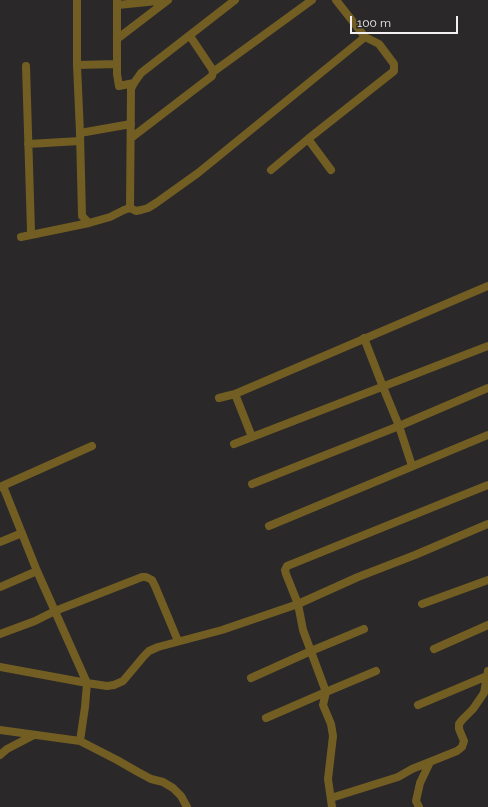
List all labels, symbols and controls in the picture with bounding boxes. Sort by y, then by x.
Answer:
scale bar [352,8,460,34]
text: 100 m [357,16,391,30]

